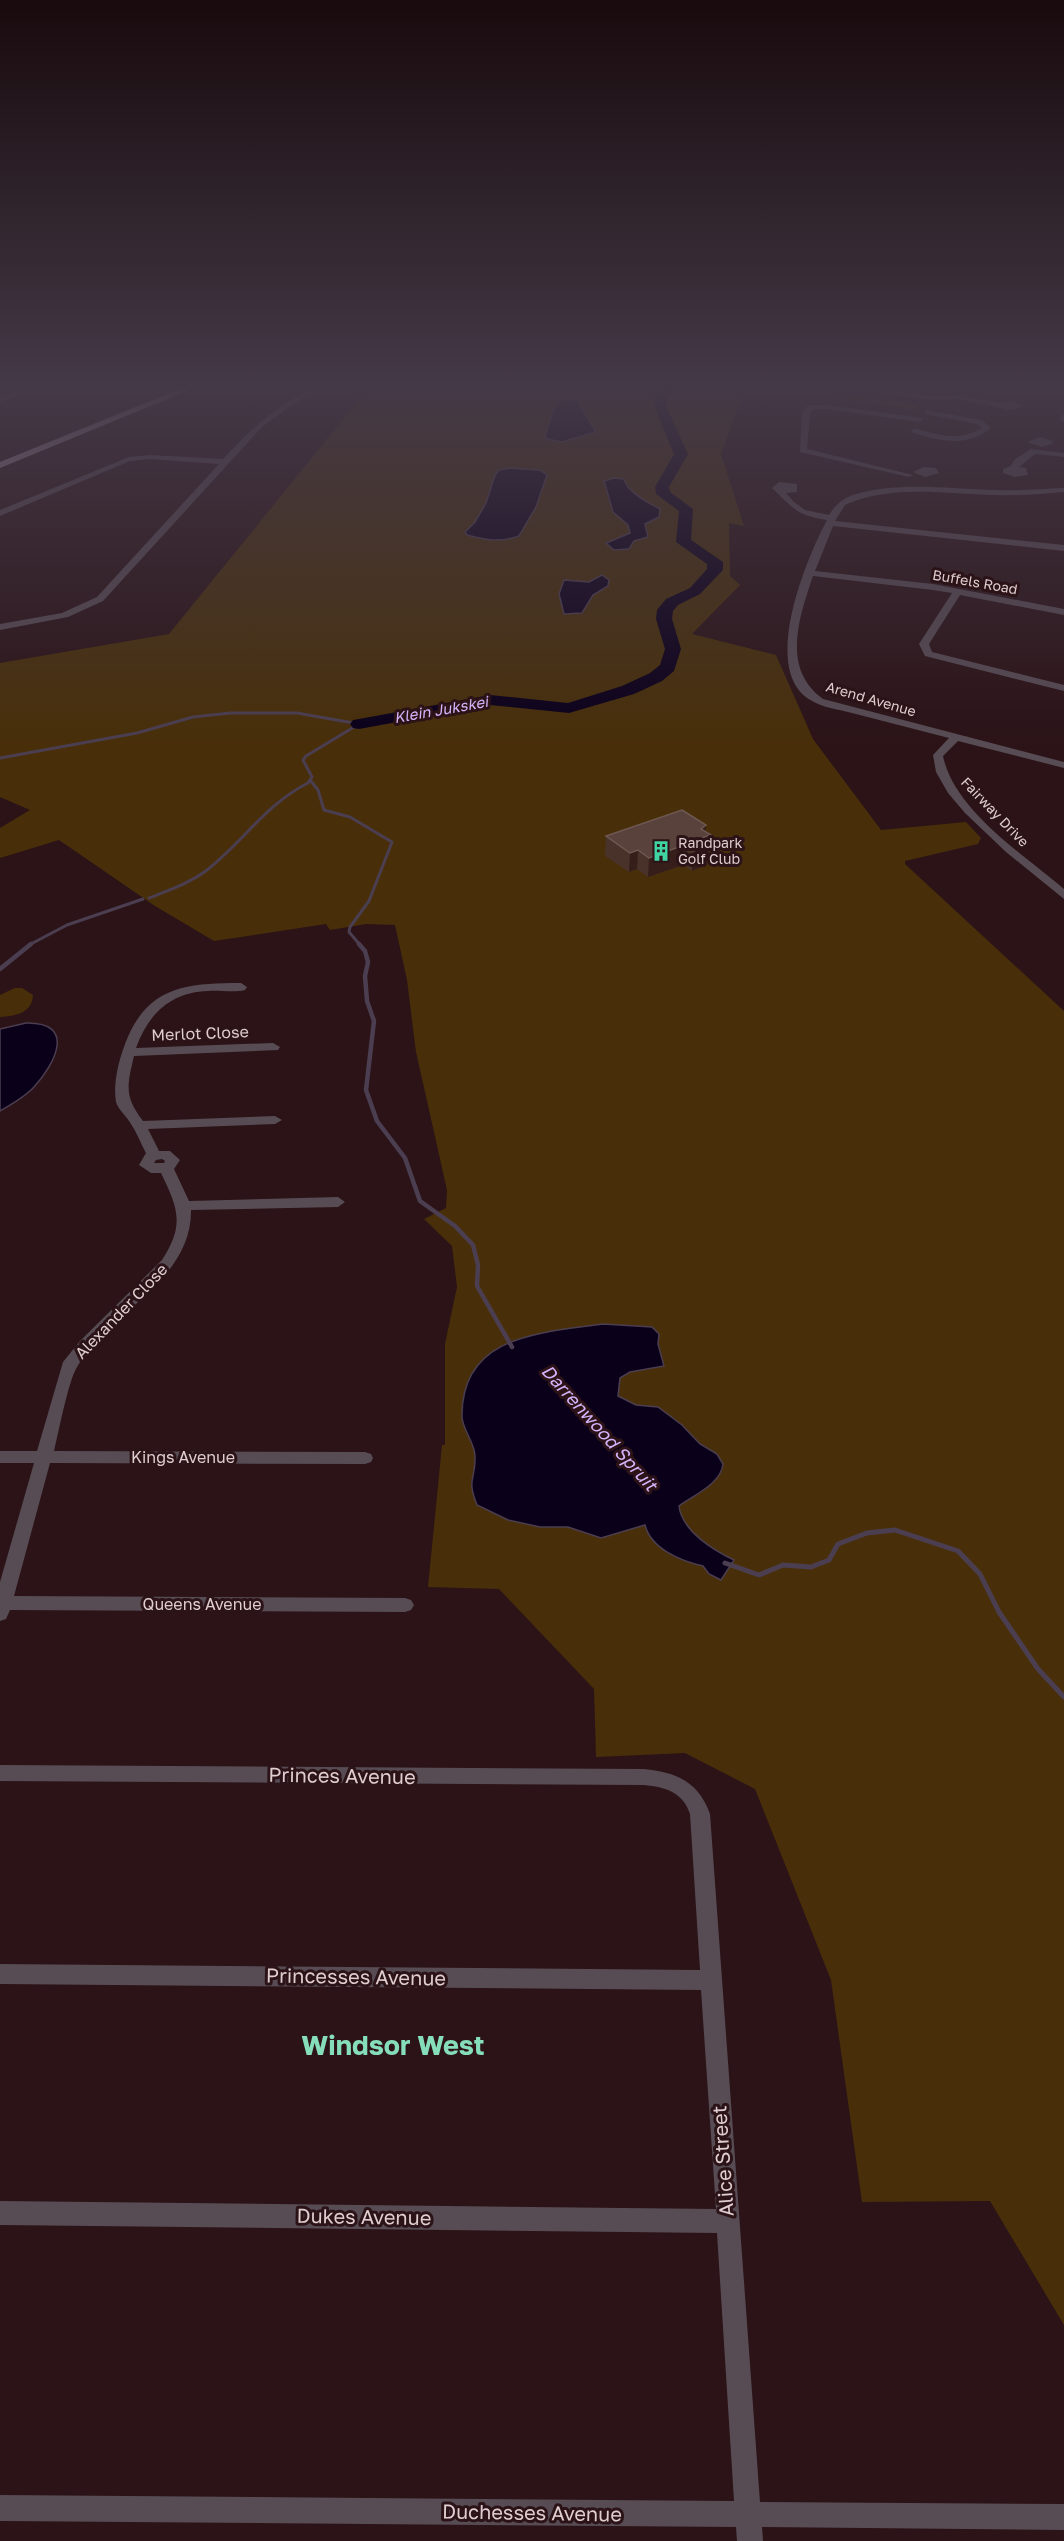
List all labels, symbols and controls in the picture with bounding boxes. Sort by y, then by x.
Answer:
street label: Buffels Road [931,566,1019,597]
street label: Arend Avenue [824,678,918,720]
water label: Klein Jukskei [392,692,491,726]
street label: Fairway Drive [958,773,1033,850]
place label: Randpark Golf Club [678,834,742,867]
building icon: Randpark Golf Club [649,839,673,863]
street label: Merlot Close [151,1021,249,1045]
street label: Alexander Close [71,1259,171,1363]
water label: Darrenwood Spruit [537,1360,663,1496]
street label: Kings Avenue [131,1447,235,1467]
street label: Queens Avenue [143,1594,261,1614]
street label: Princes Avenue [268,1762,416,1788]
street label: Princesses Avenue [266,1962,446,1990]
district label: Windsor West [301,2029,485,2061]
street label: Alice Street [706,2105,738,2218]
street label: Dukes Avenue [296,2203,432,2229]
street label: Duchesses Avenue [442,2498,622,2526]

